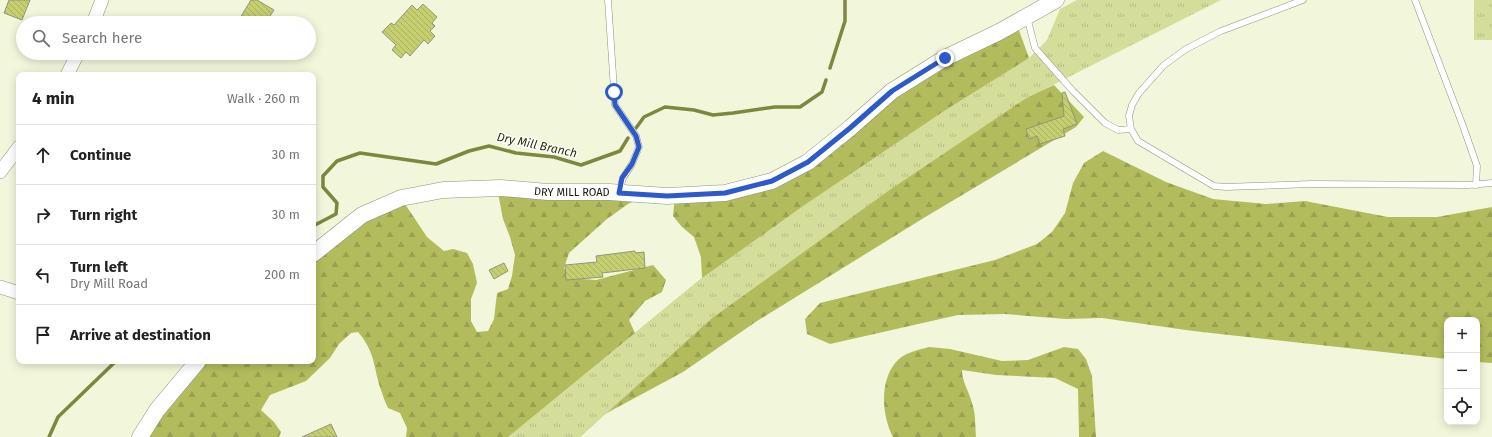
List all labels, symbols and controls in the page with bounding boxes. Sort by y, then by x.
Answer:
search box [16,16,316,60]
icon: search [30,27,52,49]
text: Search here [62,29,142,47]
route end [936,49,954,67]
route start [605,83,623,101]
text: 4 min [32,88,75,109]
text: Walk · 260 m [227,91,300,106]
water label: Dry Mill Branch [496,130,578,160]
icon: ahead [32,144,54,166]
text: Continue [70,146,131,164]
text: 30 m [272,147,300,162]
street label: DRY MILL ROAD [534,184,610,199]
icon: right [32,204,54,226]
text: Turn right [70,206,137,224]
text: 30 m [272,207,300,222]
text: Turn left [70,258,128,276]
icon: left [32,264,54,286]
text: 200 m [264,267,300,282]
text: Dry Mill Road [70,276,148,291]
map controls [1444,317,1480,425]
button: + [1444,317,1480,353]
icon: arrive [32,324,54,346]
text: Arrive at destination [70,326,211,344]
button: − [1444,353,1480,389]
button: locate [1444,389,1480,425]

